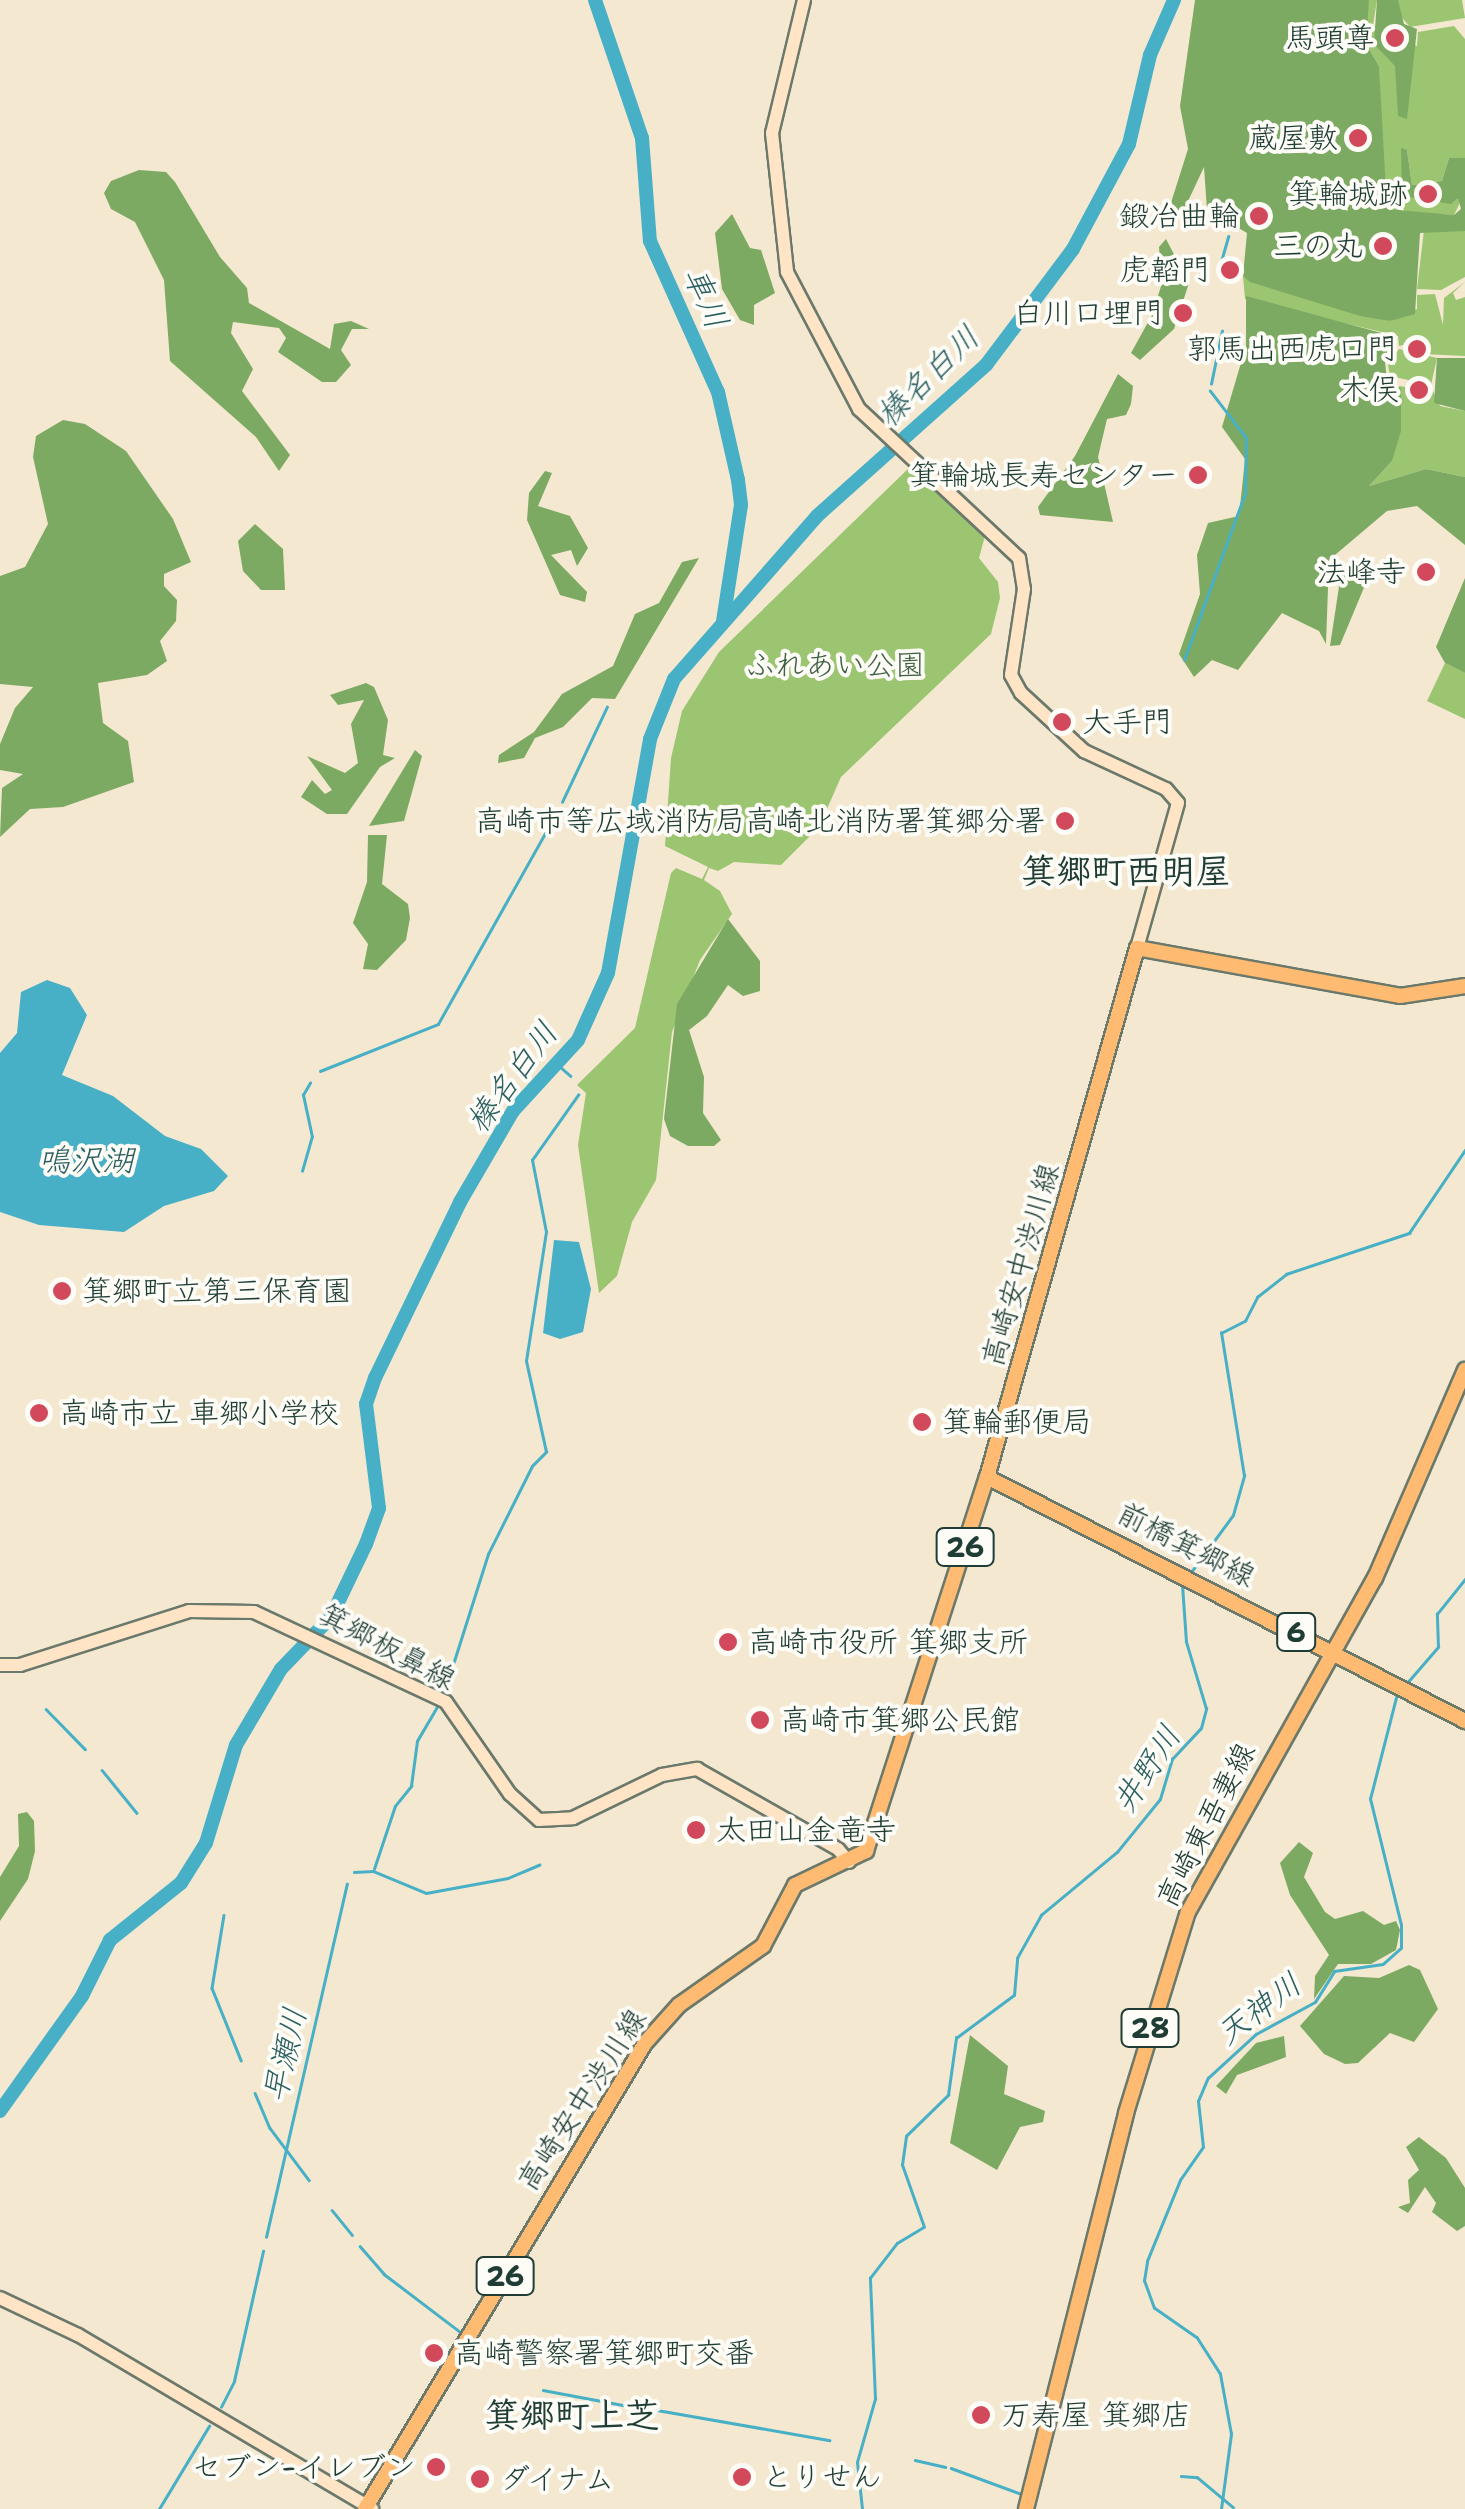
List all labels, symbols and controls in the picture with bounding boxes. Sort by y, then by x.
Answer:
place label: 馬頭尊 [1285,20,1375,56]
marker: 馬頭尊 [1384,27,1406,49]
place label: 蔵屋敷 [1248,120,1338,156]
marker: 蔵屋敷 [1347,127,1369,149]
place label: 箕輪城跡 [1288,176,1408,212]
marker: 箕輪城跡 [1417,183,1439,205]
place label: 鍛冶曲輪 [1119,198,1239,234]
marker: 鍛冶曲輪 [1248,205,1270,227]
place label: 三の丸 [1273,228,1363,264]
marker: 三の丸 [1372,235,1394,257]
place label: 虎韜門 [1120,252,1210,288]
marker: 虎韜門 [1219,259,1241,281]
water label: 車川 [675,261,737,335]
place label: 白川口埋門 [1013,295,1163,331]
marker: 白川口埋門 [1172,302,1194,324]
water label: 榛名白川 [869,318,987,434]
place label: 郭馬出西虎口門 [1187,331,1397,367]
marker: 郭馬出西虎口門 [1406,338,1428,360]
place label: 木俣 [1339,372,1399,408]
marker: 木俣 [1408,379,1430,401]
place label: 箕輪城長寿センター [908,457,1178,493]
marker: 箕輪城長寿センター [1187,464,1209,486]
place label: 法峰寺 [1316,554,1406,590]
marker: 法峰寺 [1415,561,1437,583]
park label: ふれあい公園 [745,647,925,683]
place label: 大手門 [1082,704,1172,740]
marker: 大手門 [1051,711,1073,733]
place label: 高崎市等広域消防局高崎北消防署箕郷分署 [475,803,1045,839]
marker: 高崎市等広域消防局高崎北消防署箕郷分署 [1054,810,1076,832]
district label: 箕郷町西明屋 [1021,850,1231,892]
water label: 榛名白川 [458,1014,566,1140]
water label: 鳴沢湖 [38,1141,134,1179]
street label: 高崎安中渋川線 [975,1159,1067,1371]
place label: 箕郷町立第三保育園 [82,1273,352,1309]
marker: 箕郷町立第三保育園 [51,1280,73,1302]
place label: 高崎市立 車郷小学校 [59,1395,339,1431]
marker: 高崎市立 車郷小学校 [28,1402,50,1424]
place label: 箕輪郵便局 [942,1404,1092,1440]
marker: 箕輪郵便局 [911,1411,933,1433]
street label: 前橋箕郷線 [1111,1495,1261,1595]
road number: 26 [935,1524,995,1570]
street label: 箕郷板鼻線 [312,1596,462,1698]
road number: 6 [1276,1609,1316,1655]
place label: 高崎市役所 箕郷支所 [748,1624,1028,1660]
marker: 高崎市役所 箕郷支所 [717,1631,739,1653]
place label: 高崎市箕郷公民館 [780,1702,1020,1738]
marker: 高崎市箕郷公民館 [749,1709,771,1731]
water label: 井野川 [1105,1718,1189,1820]
street label: 高崎東吾妻線 [1149,1737,1263,1913]
place label: 太田山金竜寺 [716,1812,896,1848]
marker: 太田山金竜寺 [685,1819,707,1841]
water label: 天神川 [1209,1965,1309,2053]
street label: 高崎安中渋川線 [510,2002,654,2198]
water label: 早瀬川 [255,2004,315,2106]
road number: 28 [1120,2005,1180,2051]
road number: 26 [475,2253,535,2299]
place label: 高崎警察署箕郷町交番 [454,2335,754,2371]
marker: 高崎警察署箕郷町交番 [423,2342,445,2364]
district label: 箕郷町上芝 [485,2394,659,2436]
place label: 万寿屋 箕郷店 [1001,2397,1191,2433]
marker: 万寿屋 箕郷店 [970,2404,992,2426]
place label: セブン-イレブン [192,2449,416,2485]
marker: セブン-イレブン [425,2456,447,2478]
place label: とりせん [762,2459,882,2495]
place label: ダイナム [500,2461,620,2497]
marker: とりせん [731,2466,753,2488]
marker: ダイナム [469,2468,491,2490]

